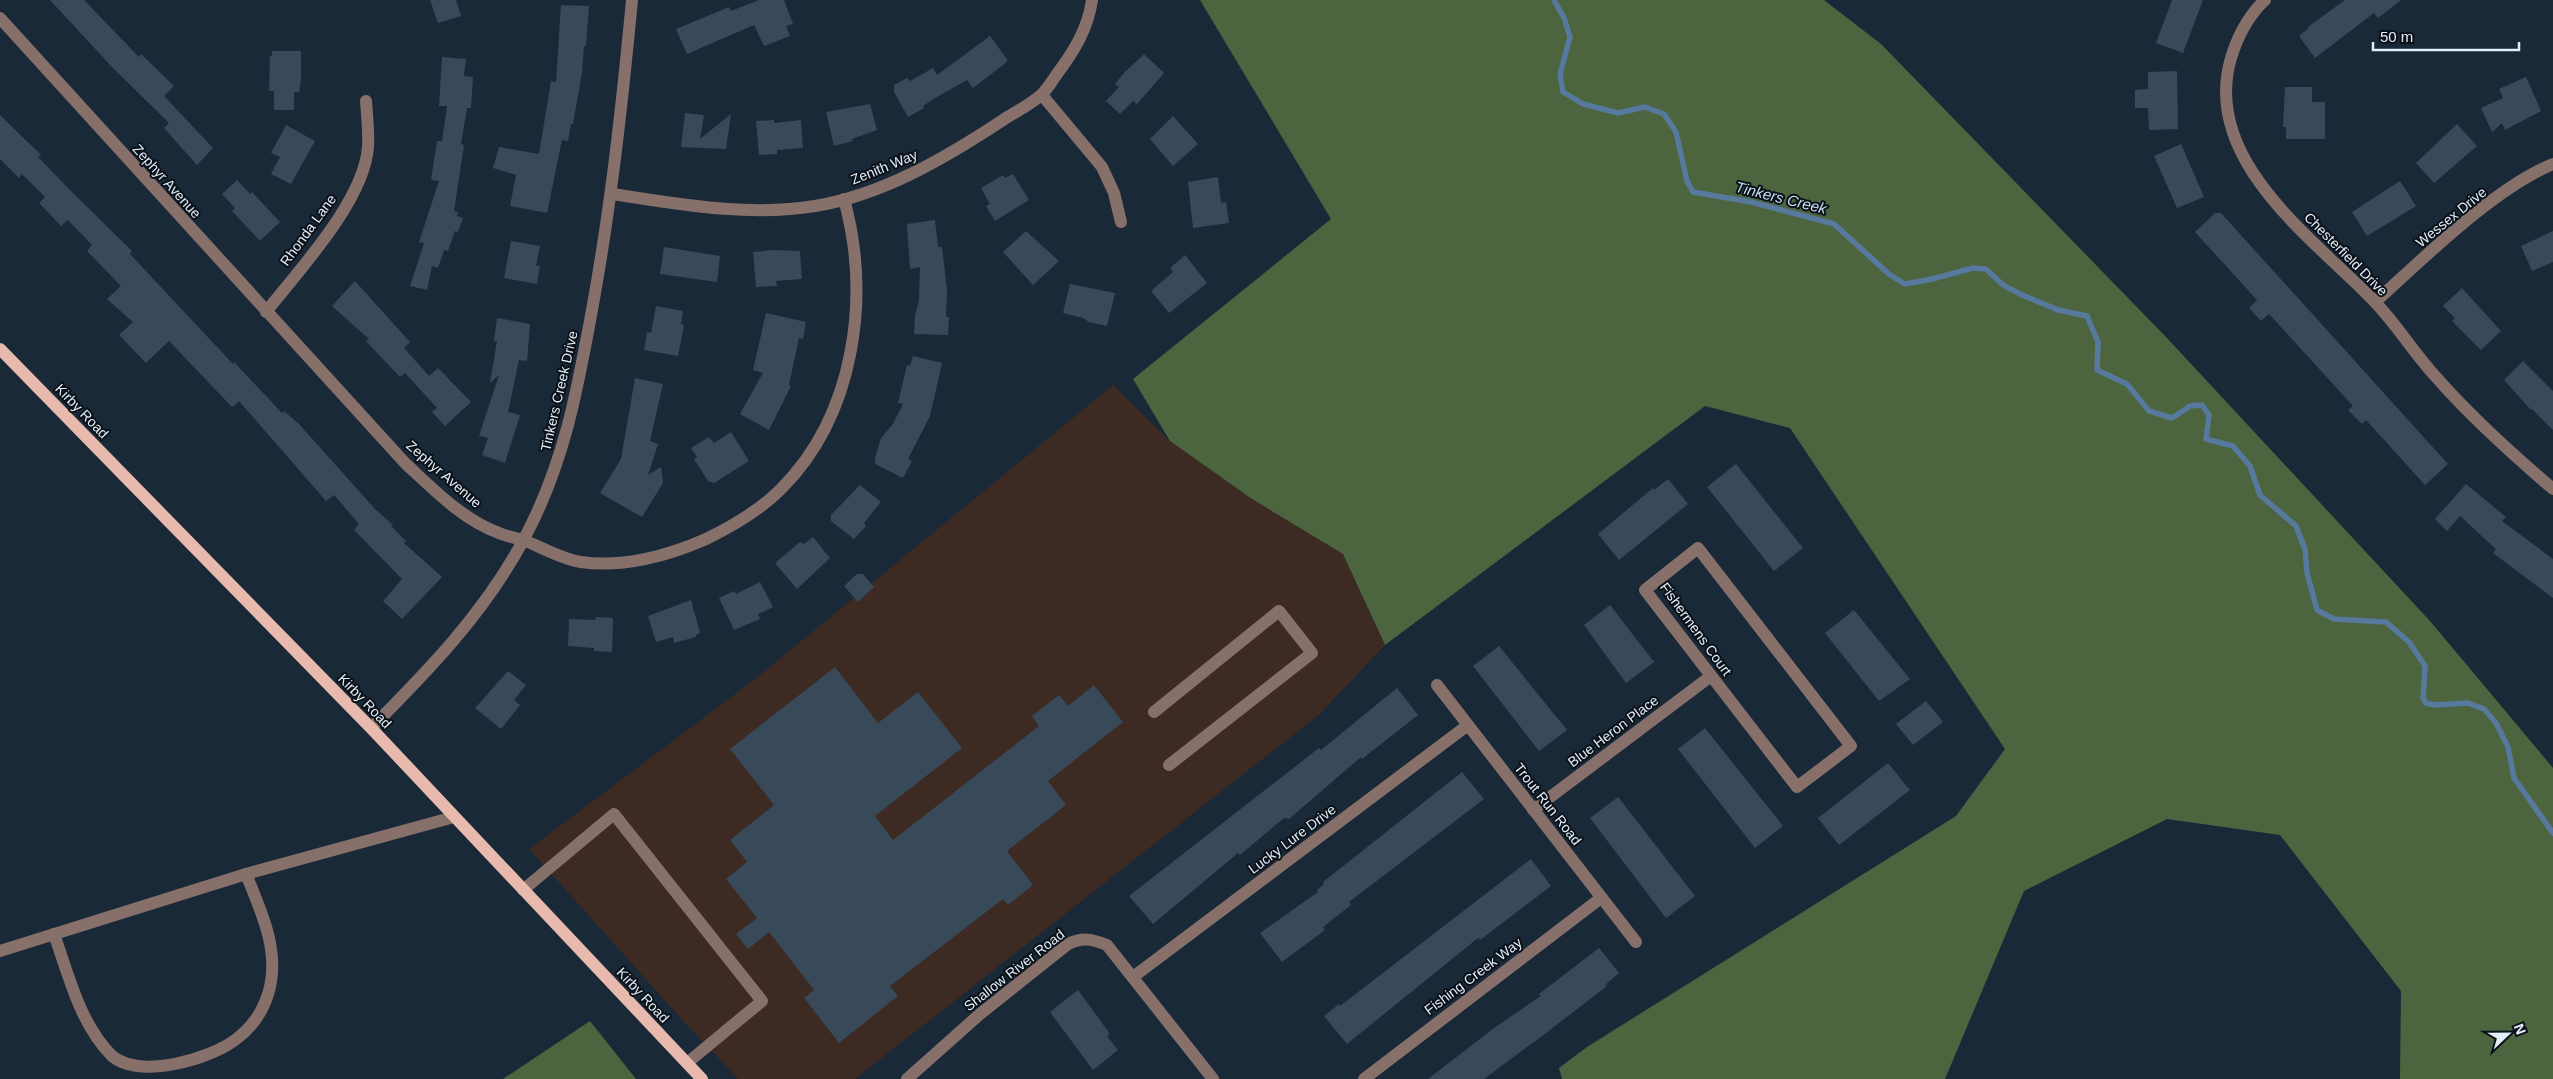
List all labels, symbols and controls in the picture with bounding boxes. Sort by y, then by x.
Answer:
scale bar [2373,20,2519,52]
text: 50 m [2380,28,2413,45]
street label: Zephyr Avenue [130,141,205,221]
street label: Zenith Way [848,146,920,188]
water label: Tinkers Creek [1734,178,1830,217]
street label: Wessex Drive [2413,184,2490,250]
street label: Rhonda Lane [277,191,339,269]
street label: Chesterfield Drive [2301,209,2391,299]
street label: Tinkers Creek Drive [537,329,581,453]
street label: Kirby Road [52,381,112,441]
street label: Zephyr Avenue [403,437,485,511]
street label: Fishermens Court [1657,579,1735,679]
street label: Kirby Road [335,671,395,731]
street label: Blue Heron Place [1565,692,1661,770]
street label: Trout Run Road [1511,760,1585,848]
street label: Lucky Lure Drive [1245,801,1339,877]
street label: Shallow River Road [961,926,1067,1014]
street label: Fishing Creek Way [1421,934,1525,1018]
street label: Kirby Road [614,964,672,1026]
north arrow [2483,1009,2533,1059]
text: N [2511,1021,2529,1037]

